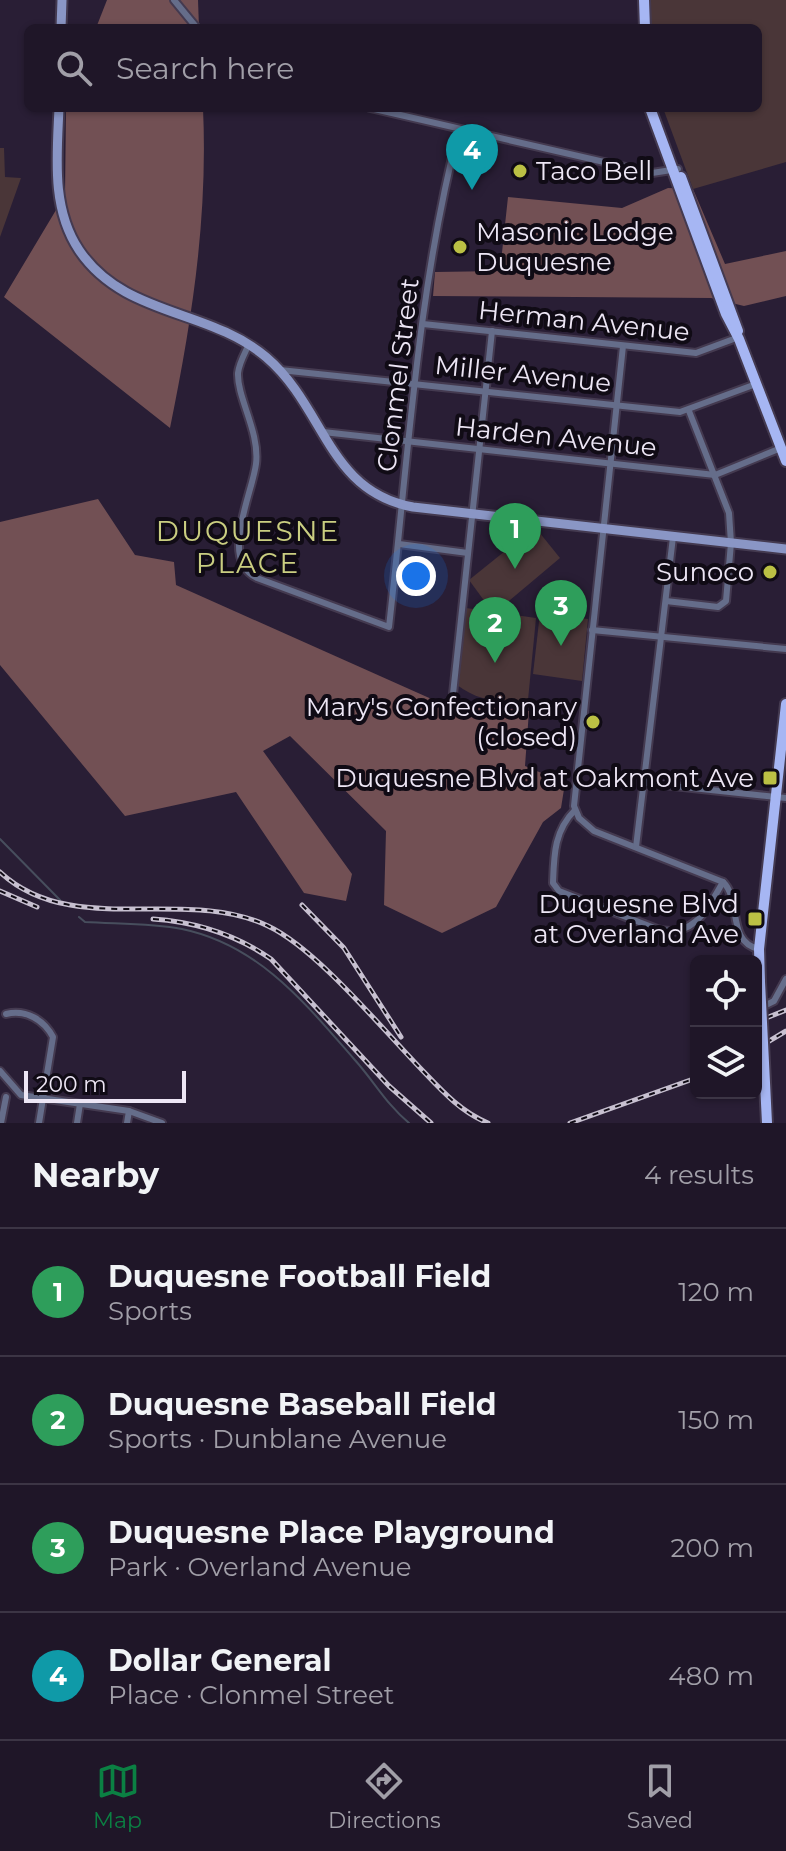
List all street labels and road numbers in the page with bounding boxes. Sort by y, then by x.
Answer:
street label: Clonmel Street [370,276,426,474]
street label: Herman Avenue [477,294,691,348]
street label: Miller Avenue [433,349,613,399]
street label: Harden Avenue [454,411,658,463]

